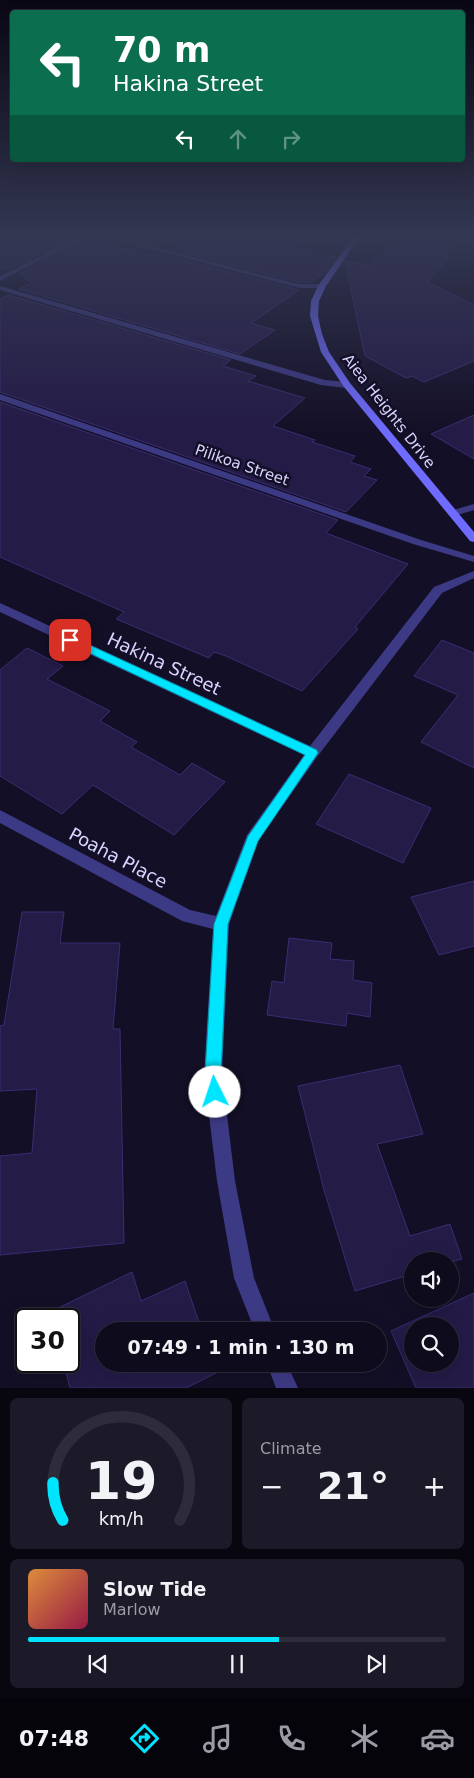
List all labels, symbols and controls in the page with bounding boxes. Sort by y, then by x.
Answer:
icon: left [30,30,95,95]
text: 70 m [113,30,210,70]
text: Hakina Street [113,71,263,96]
icon: left [171,125,199,153]
icon: ahead [224,125,252,153]
icon: right [277,125,305,153]
street label: Aiea Heights Drive [339,350,439,472]
street label: Pilikoa Street [193,441,291,490]
pin [49,619,91,661]
icon: arrive [56,626,84,654]
street label: Hakina Street [104,628,224,699]
street label: Poaha Place [66,823,171,892]
position arrow [188,1065,240,1117]
map controls [404,1252,459,1372]
button: sound [404,1252,459,1307]
speed limit sign: 30 [15,1308,80,1373]
button: search [404,1317,459,1372]
text: 07:49 · 1 min · 130 m [127,1336,355,1358]
text: Climate [260,1439,322,1458]
text: 19 [85,1451,157,1511]
text: 21° [317,1464,389,1508]
text: − [260,1470,283,1503]
text: + [423,1470,446,1503]
text: km/h [98,1508,144,1529]
text: Slow Tide [103,1578,206,1600]
text: Marlow [103,1600,161,1619]
icon: previous [84,1650,112,1678]
icon: pause [223,1650,251,1678]
icon: next [362,1650,390,1678]
icon: directions [127,1721,162,1756]
icon: music [200,1721,235,1756]
icon: phone [274,1721,309,1756]
icon: climate [347,1721,382,1756]
icon: car [420,1721,455,1756]
text: 07:48 [19,1726,89,1751]

